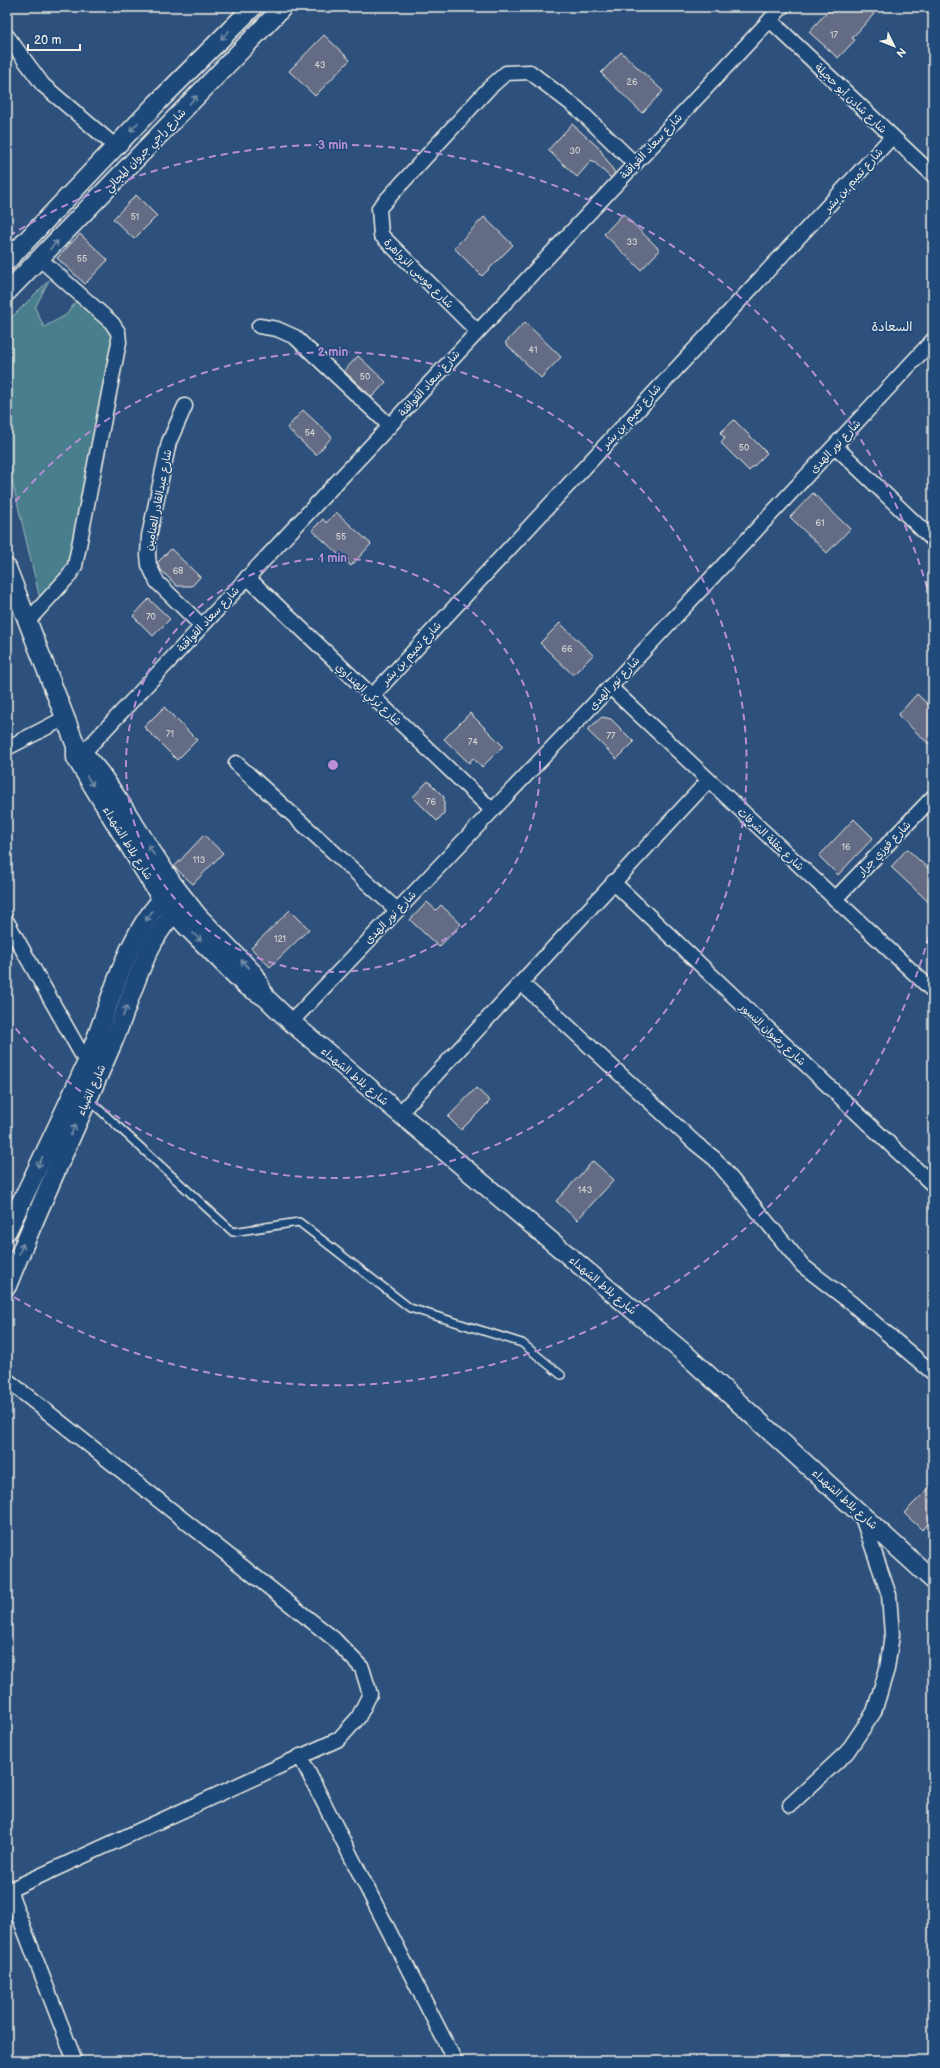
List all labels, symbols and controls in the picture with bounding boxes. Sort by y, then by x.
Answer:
scale bar [28,26,80,52]
north arrow [874,26,914,66]
one-way arrow [220,30,230,39]
house number: 17 [830,30,839,41]
text: 20 m [34,33,61,48]
text: N [893,45,909,60]
house number: 43 [314,60,326,71]
street label: شارع شادن أبو حجيلة [811,61,889,137]
house number: 26 [627,77,638,88]
one-way arrow [188,95,197,105]
street label: شارع راجي جروان المجالي [102,106,191,198]
street label: شارع سعاد القواقنة [618,111,687,183]
one-way arrow [129,122,139,132]
text: 3 min [318,138,348,153]
house number: 30 [570,146,580,157]
street label: شارع تميم بن بشر [820,146,887,217]
house number: 51 [131,212,139,223]
street label: شارع موسى الزواهرة [380,236,456,312]
house number: 33 [626,237,638,248]
one-way arrow [49,240,59,250]
house number: 55 [77,254,87,265]
district label: السعادة [872,319,913,335]
text: 2 min [318,345,348,360]
house number: 41 [529,345,537,356]
street label: شارع سعاد القواقنة [396,347,464,421]
house number: 50 [360,372,370,383]
street label: شارع تميم بن بشر [598,382,665,453]
street label: شارع نور الهدى [807,417,865,477]
house number: 54 [305,428,316,439]
house number: 50 [739,443,749,454]
street label: شارع عبدالقادر العنامين [142,448,177,552]
house number: 61 [816,518,824,529]
house number: 55 [336,532,346,543]
text: 1 min [319,551,347,566]
house number: 68 [173,566,183,577]
street label: شارع سعاد القواقنة [175,584,244,656]
house number: 70 [146,612,156,623]
street label: شارع تميم بن بشر [378,619,445,690]
house number: 66 [562,644,573,655]
street label: شارع نور الهدى [586,654,644,714]
street label: شارع تركي الهنداوي [330,660,404,731]
house number: 71 [166,729,174,740]
house number: 77 [607,731,616,742]
house number: 74 [468,737,478,748]
centre of rings [326,758,340,772]
one-way arrow [86,775,94,787]
house number: 76 [426,797,436,808]
street label: شارع بلاط الشهداء [98,804,155,883]
street label: شارع عقلة الشرفات [733,805,807,875]
street label: شارع فوزي جرار [854,818,915,880]
house number: 16 [842,842,851,853]
one-way arrow [147,844,155,856]
house number: 113 [193,855,206,866]
street label: شارع نور الهدى [362,888,420,948]
one-way arrow [144,910,153,921]
one-way arrow [192,932,202,942]
house number: 121 [274,934,286,945]
one-way arrow [240,959,250,969]
street label: شارع رضوان النسور [735,1000,808,1070]
one-way arrow [121,1005,129,1017]
street label: شارع بلاط الشهداء [317,1044,391,1110]
street label: شارع الضياء [74,1063,110,1119]
one-way arrow [70,1124,77,1136]
one-way arrow [36,1156,43,1168]
house number: 143 [578,1185,593,1196]
one-way arrow [18,1244,26,1256]
street label: شارع بلاط الشهداء [565,1253,639,1319]
street label: شارع بلاط الشهداء [808,1467,880,1534]

